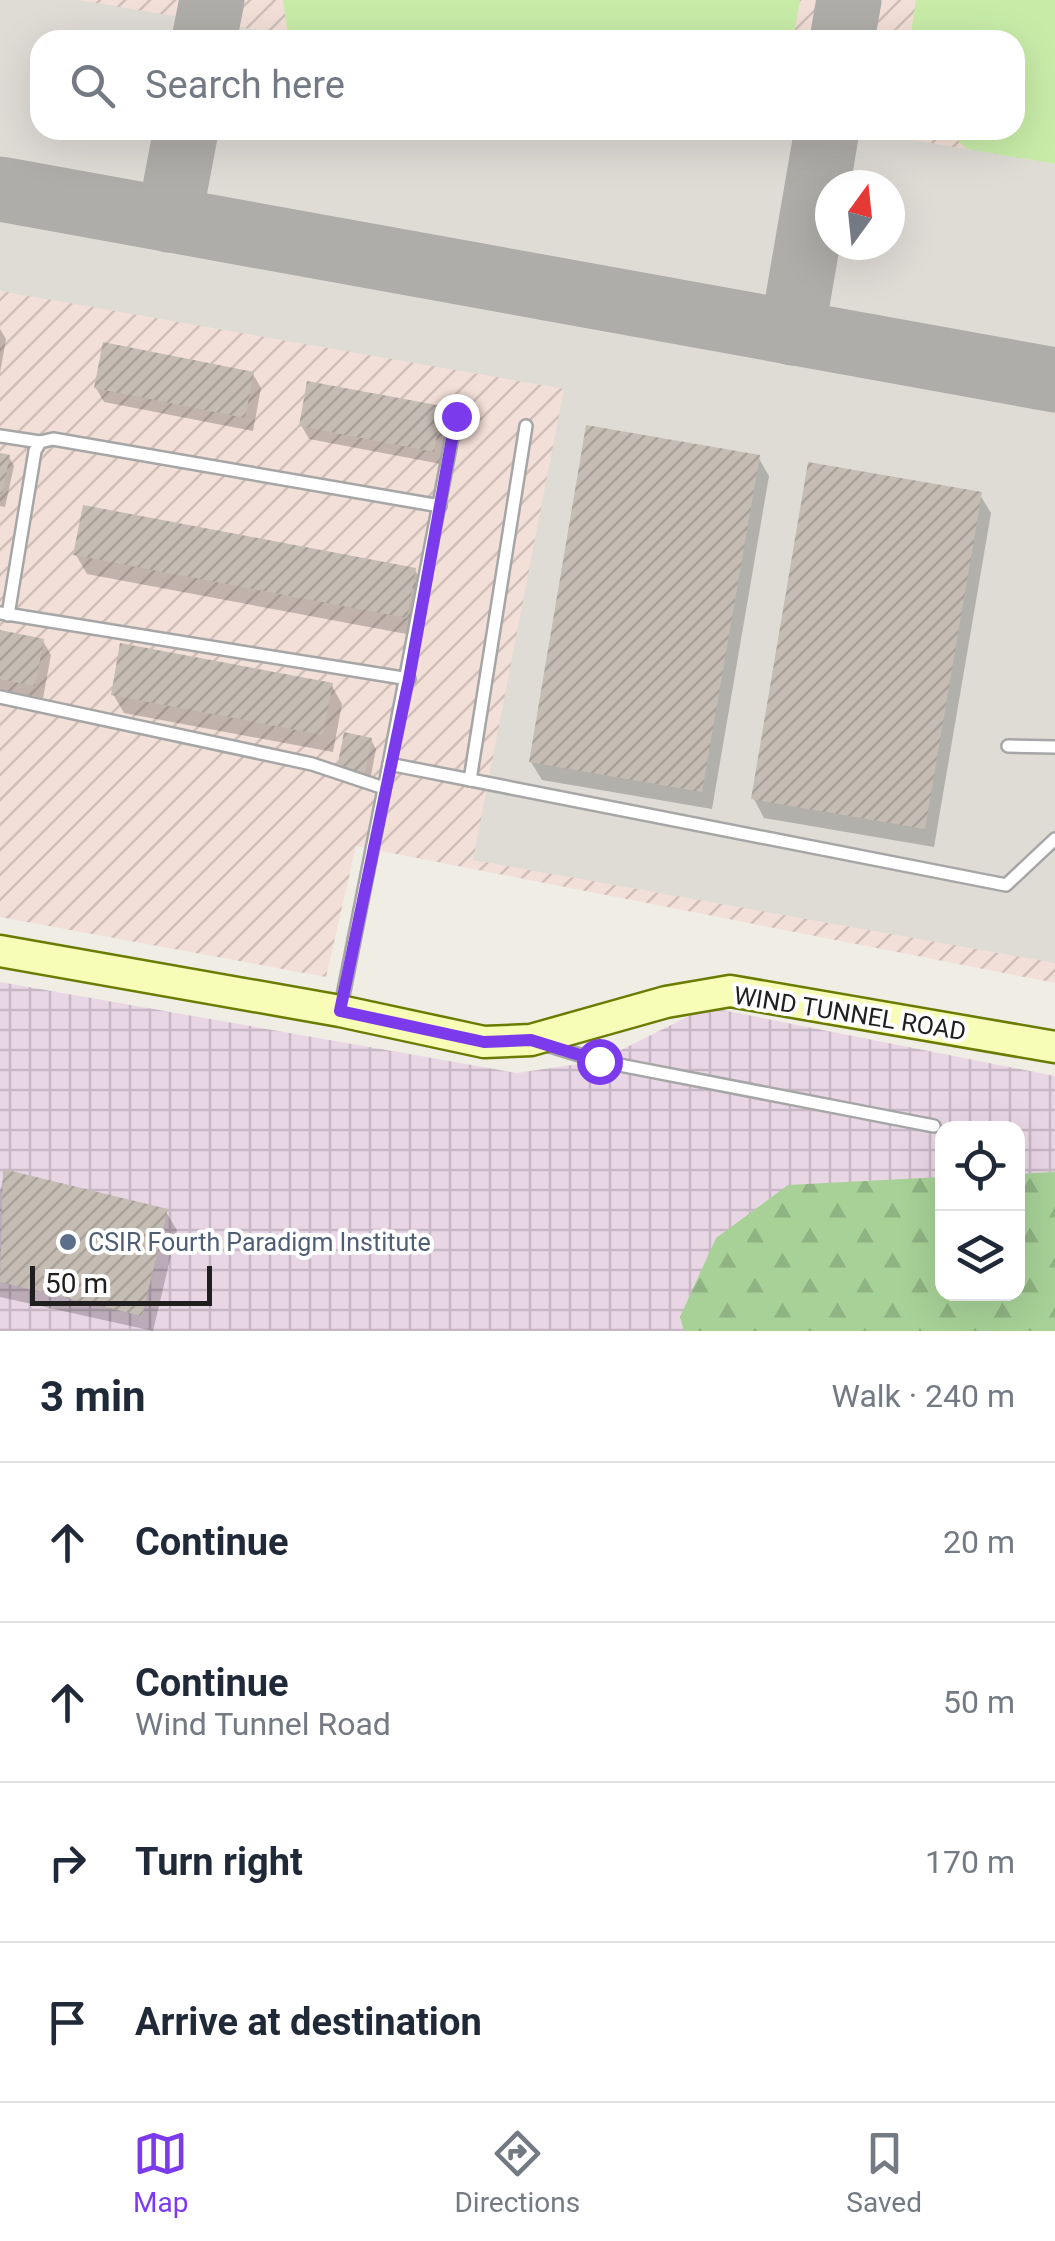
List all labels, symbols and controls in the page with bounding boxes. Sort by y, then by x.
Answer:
search box [30,30,1025,140]
icon: search [65,58,120,113]
text: Search here [145,63,345,107]
north arrow [815,170,905,260]
route end [434,394,480,440]
street label: WIND TUNNEL ROAD [732,981,968,1046]
route start [577,1039,623,1085]
map controls [935,1121,1025,1301]
button: locate [935,1121,1025,1211]
button: layers [935,1211,1025,1301]
place label: CSIR Fourth Paradigm Institute [88,1228,431,1257]
marker: CSIR Fourth Paradigm Institute [57,1231,79,1253]
scale bar [30,1261,212,1306]
text: 50 m [45,1267,108,1300]
text: 3 min [40,1372,146,1421]
text: Walk · 240 m [832,1377,1015,1415]
icon: ahead [40,1515,95,1570]
text: Continue [135,1520,289,1564]
text: 20 m [943,1523,1015,1561]
text: Continue [135,1661,289,1705]
icon: ahead [40,1675,95,1730]
text: 50 m [943,1683,1015,1721]
text: Wind Tunnel Road [135,1705,391,1743]
icon: right [40,1835,95,1890]
text: Turn right [135,1840,303,1884]
text: 170 m [925,1843,1015,1881]
icon: arrive [40,1995,95,2050]
text: Arrive at destination [135,2000,482,2044]
tab: Map [133,2126,188,2219]
tab: Directions [454,2126,580,2219]
tab: Saved [846,2126,922,2219]

